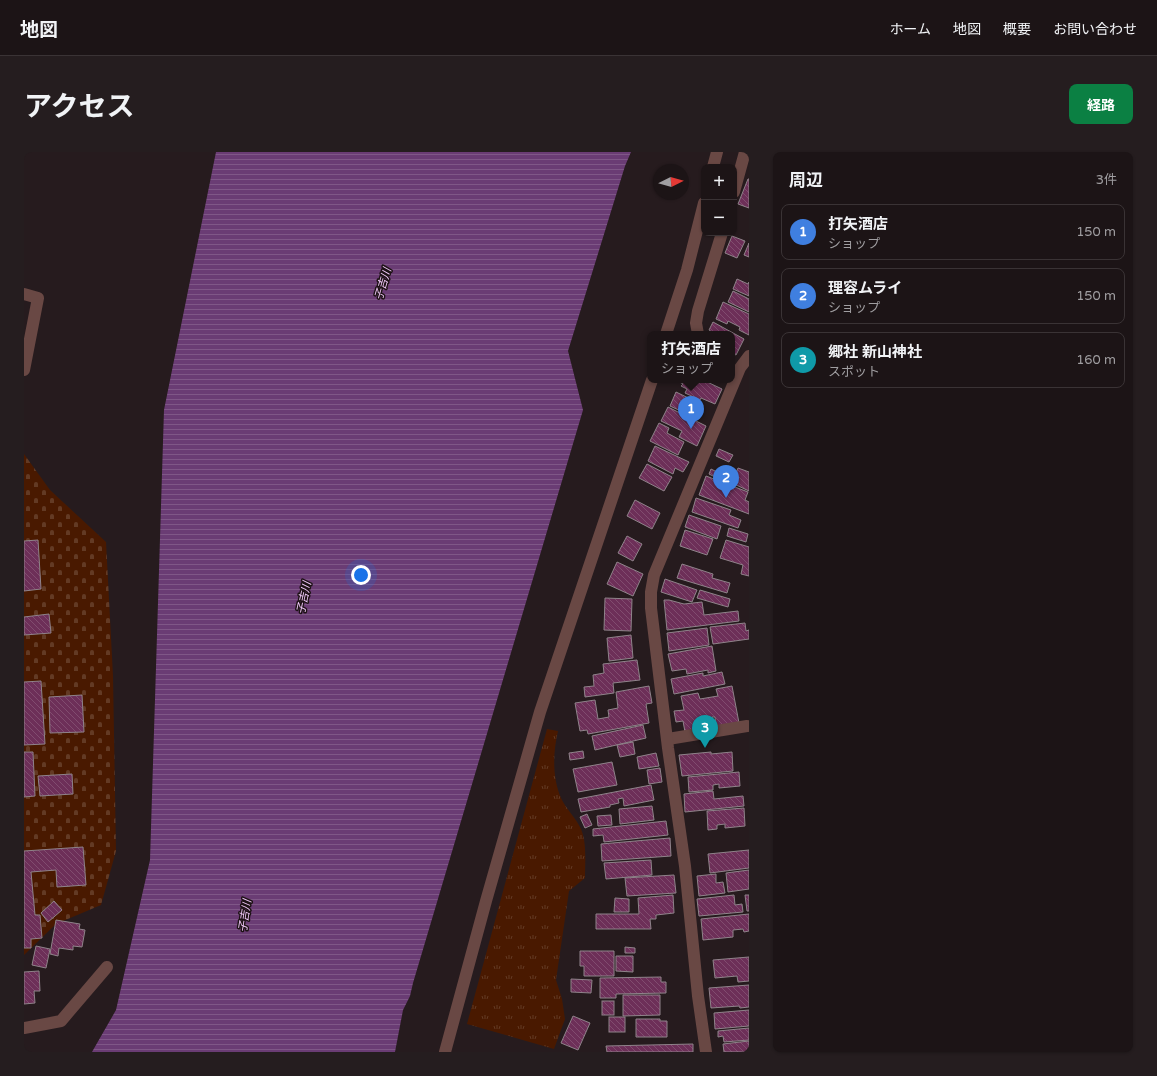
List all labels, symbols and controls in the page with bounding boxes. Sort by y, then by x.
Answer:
text: 地図 [20,19,58,41]
text: ホーム [889,21,931,38]
text: 地図 [953,21,981,38]
text: 概要 [1003,21,1031,38]
text: お問い合わせ [1053,21,1137,38]
button: 経路 [1069,84,1133,124]
text: アクセス [24,90,135,124]
north arrow [653,164,689,200]
map controls [701,164,737,236]
button: + [701,164,737,200]
text: 周辺 [789,170,823,191]
text: 3件 [1096,172,1117,188]
button: − [701,200,737,236]
text: 打矢酒店 [828,215,888,233]
text: 1 [799,224,807,240]
text: 150 m [1076,224,1116,240]
text: ショップ [828,236,880,252]
water label: 子吉川 [372,265,394,302]
text: 理容ムライ [828,279,902,297]
text: 2 [799,288,807,304]
text: 150 m [1076,288,1116,304]
text: ショップ [828,300,880,316]
popup [647,331,735,383]
text: 打矢酒店 [661,340,721,358]
text: 郷社 新山神社 [828,343,922,361]
text: 3 [799,352,807,368]
text: 160 m [1076,352,1116,368]
text: ショップ [661,361,713,377]
text: スポット [828,364,880,380]
pin: 1 [678,396,704,429]
pin: 2 [713,465,739,498]
your location [351,565,371,585]
water label: 子吉川 [294,580,314,615]
pin: 3 [692,715,718,748]
water label: 子吉川 [236,898,254,933]

